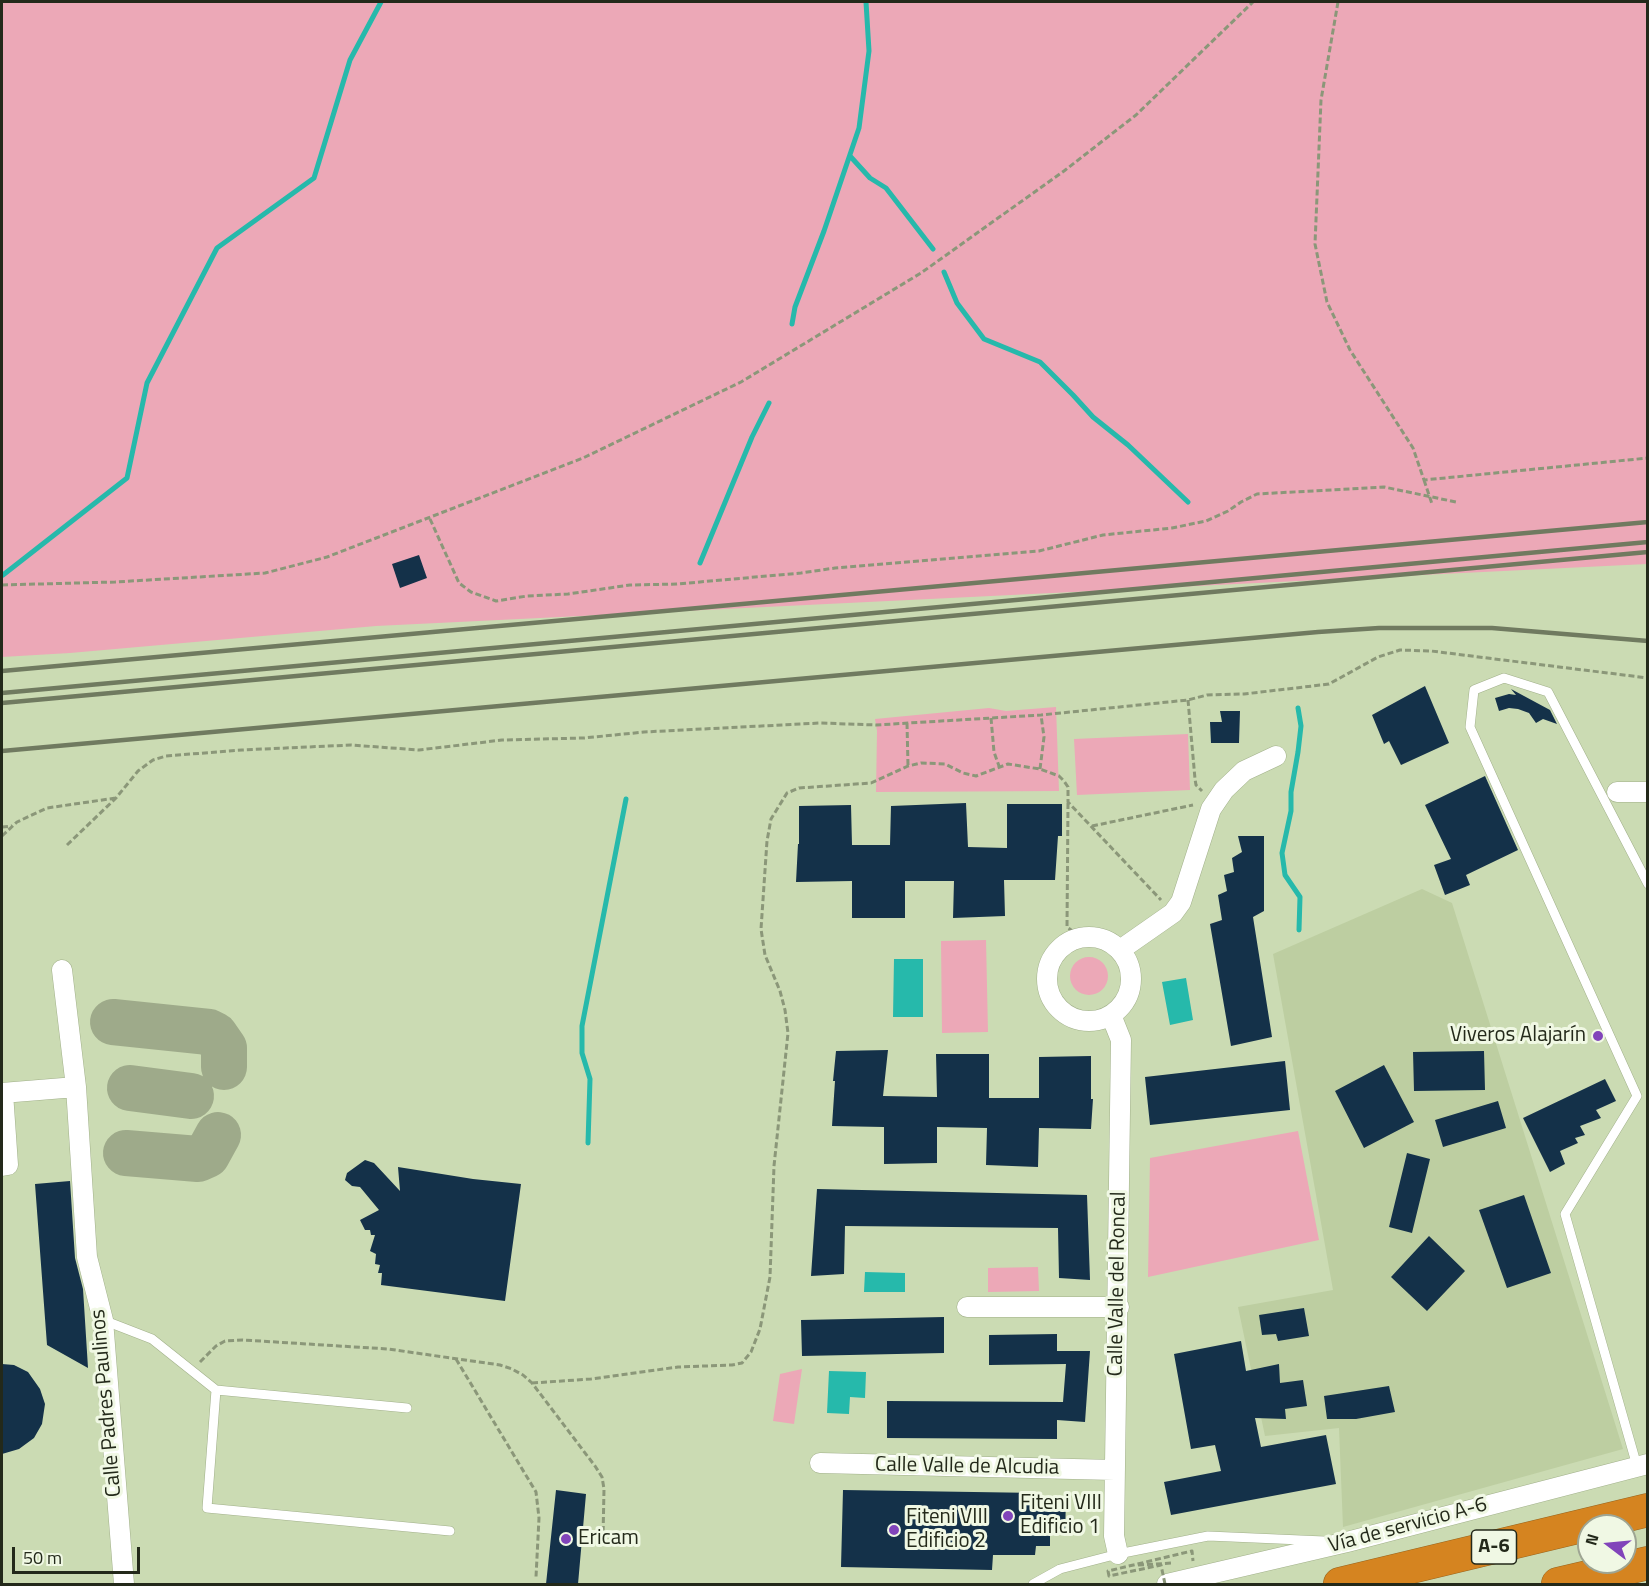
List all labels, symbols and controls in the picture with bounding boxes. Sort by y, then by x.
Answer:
place label: Viveros Alajarín [1450,1023,1586,1049]
marker: Viveros Alajarín [1591,1029,1605,1043]
street label: Calle Valle del Roncal [1104,1191,1132,1377]
street label: Calle Padres Paulinos [86,1308,128,1498]
street label: Calle Valle de Alcudia [875,1453,1059,1481]
place label: Fiteni VIII Edificio 1 [1020,1491,1102,1541]
street label: Vía de servicio A-6 [1326,1493,1490,1559]
place label: Fiteni VIII Edificio 2 [906,1505,988,1555]
marker: Fiteni VIII Edificio 1 [1001,1509,1015,1523]
north arrow [1577,1514,1637,1574]
marker: Fiteni VIII Edificio 2 [887,1523,901,1537]
place label: Ericam [578,1526,639,1552]
road number: A-6 [1472,1530,1516,1564]
text: N [1579,1531,1605,1548]
marker: Ericam [559,1532,573,1546]
scale bar [15,1535,142,1573]
text: 50 m [23,1544,62,1571]

